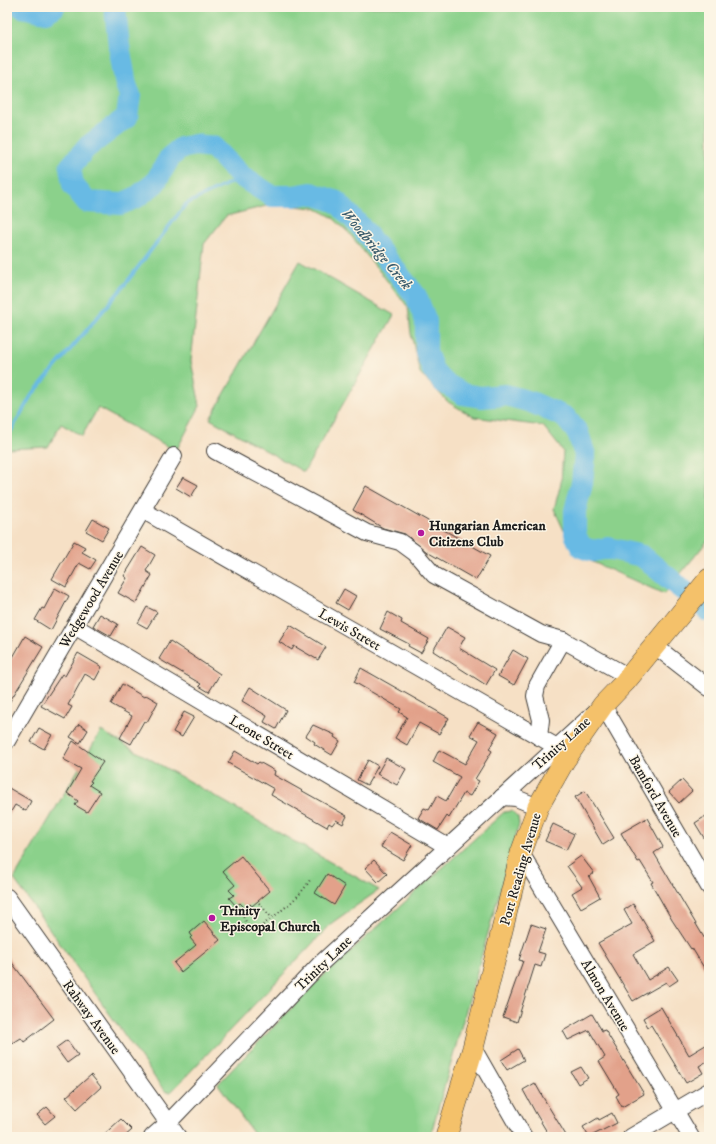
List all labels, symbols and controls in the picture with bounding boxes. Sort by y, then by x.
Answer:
water label: Woodbridge Creek [337,205,417,294]
place label: Hungarian American Citizens Club [429,517,546,551]
marker: Hungarian American Citizens Club [416,528,426,538]
street label: Wedgewood Avenue [55,547,128,652]
street label: Lewis Street [315,605,384,655]
street label: Leone Street [226,712,297,764]
street label: Trinity Lane [529,713,595,775]
street label: Bamford Avenue [624,752,686,841]
street label: Port Reading Avenue [496,811,546,928]
place label: Trinity Episcopal Church [219,902,321,936]
marker: Trinity Episcopal Church [207,913,217,923]
street label: Trinity Lane [292,932,356,995]
street label: Almon Avenue [577,956,634,1035]
street label: Rahway Avenue [58,977,124,1058]

